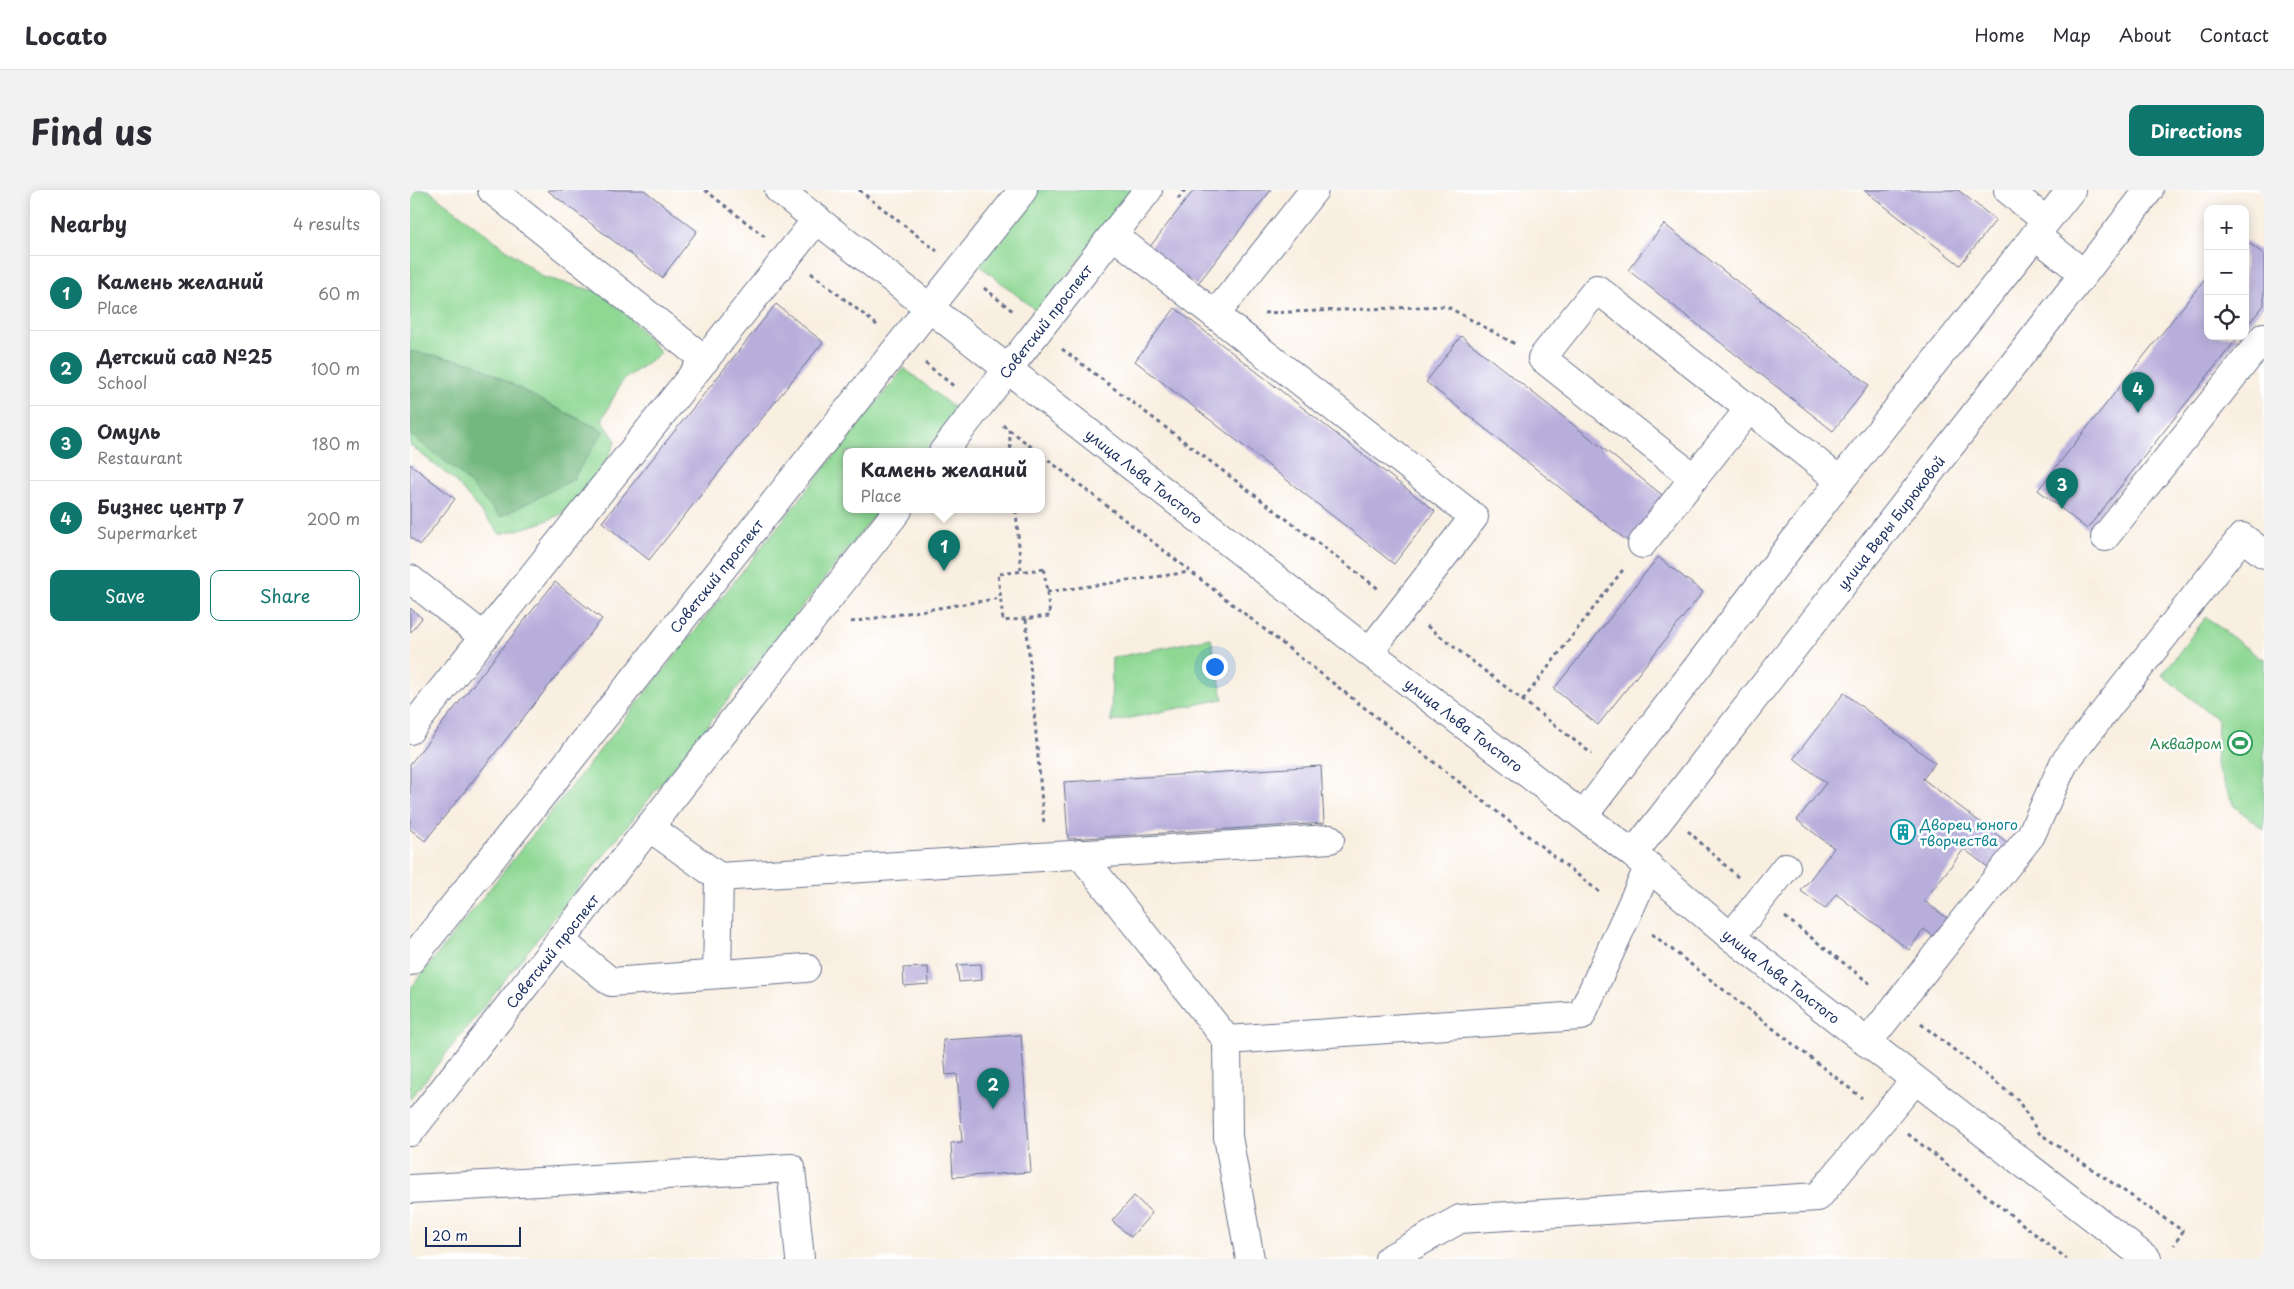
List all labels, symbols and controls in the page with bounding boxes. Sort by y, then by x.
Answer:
text: Locato [25,17,107,53]
text: Home [1974,21,2024,48]
text: Map [2052,21,2091,48]
text: About [2119,21,2171,48]
text: Contact [2199,21,2269,48]
text: Find us [30,104,152,157]
button: Directions [2129,105,2264,156]
map controls [2204,205,2249,340]
button: + [2204,205,2249,250]
text: Nearby [50,207,127,239]
text: 4 results [293,211,360,235]
button: − [2204,250,2249,295]
street label: Советский проспект [994,259,1097,383]
text: Камень желаний [97,267,264,295]
text: 1 [62,281,70,305]
text: 60 m [318,281,360,305]
text: Place [97,295,138,319]
button: locate [2204,295,2249,340]
text: Детский сад №25 [97,342,273,370]
text: 2 [60,356,72,380]
text: 100 m [311,356,360,380]
text: School [97,370,147,394]
pin: 4 [2122,372,2154,413]
text: Омуль [97,417,160,445]
street label: улица Льва Толстого [1081,423,1207,529]
text: 3 [61,431,71,455]
text: 180 m [312,431,360,455]
text: Restaurant [97,445,183,469]
popup [843,448,1045,513]
street label: улица Веры Бирюковой [1832,451,1949,594]
text: Камень желаний [861,455,1027,483]
pin: 3 [2046,468,2078,509]
text: Place [861,483,901,507]
text: Бизнес центр 7 [97,492,244,520]
text: 4 [61,506,71,530]
text: 200 m [307,506,360,530]
street label: Советский проспект [664,514,768,637]
text: Supermarket [97,520,197,544]
pin: 1 [928,530,960,571]
button: Save [50,570,200,621]
button: Share [210,570,360,621]
your location [1202,654,1228,680]
street label: улица Льва Толстого [1401,673,1528,777]
sports icon: Аквадром [2227,730,2253,756]
place label: Аквадром [2150,733,2222,754]
place label: Дворец юного творчества [1919,814,2018,851]
building icon: Дворец юного творчества [1890,819,1916,845]
street label: Советский проспект [500,889,604,1013]
street label: улица Льва Толстого [1718,924,1845,1028]
pin: 2 [977,1068,1009,1109]
scale bar [425,1224,521,1247]
text: 20 m [432,1225,468,1246]

